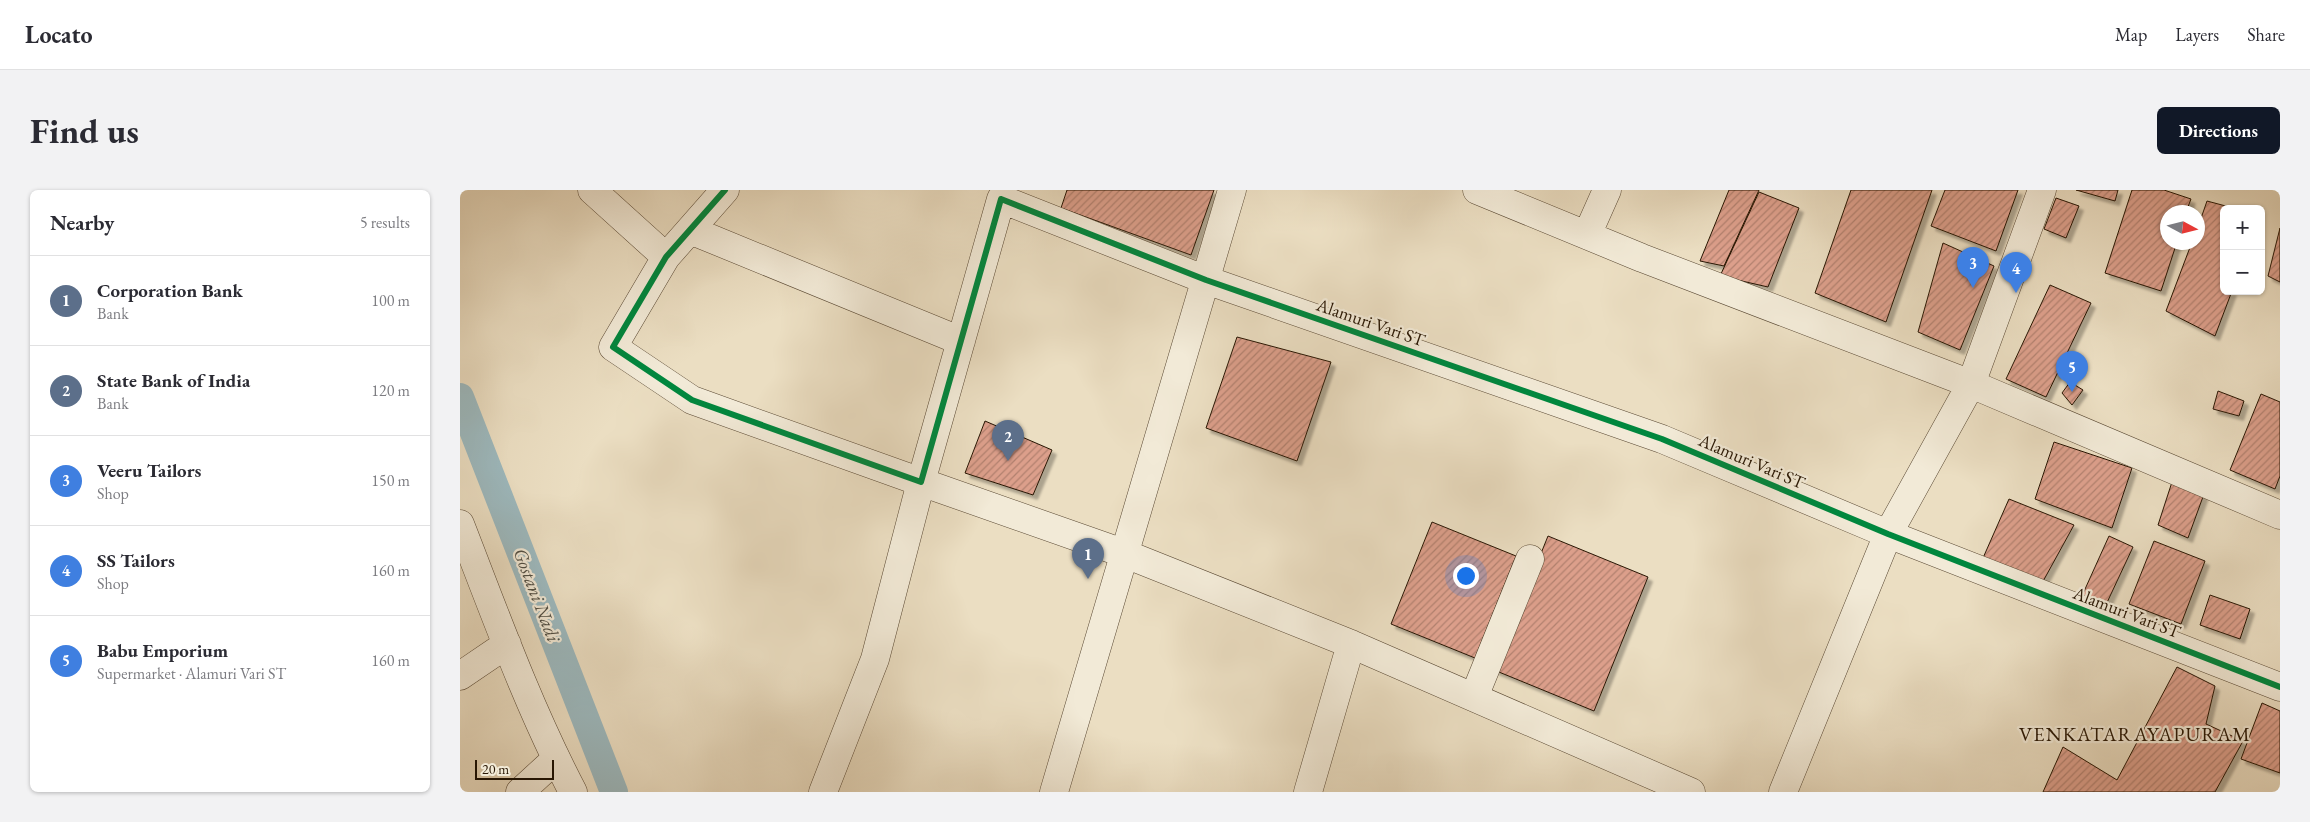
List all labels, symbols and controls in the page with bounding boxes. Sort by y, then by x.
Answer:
text: Locato [25,19,93,50]
text: Map [2115,23,2147,46]
text: Layers [2175,23,2219,46]
text: Share [2247,23,2285,46]
button: Directions [2157,107,2280,154]
text: Find us [30,108,139,153]
north arrow [2160,205,2205,250]
map controls [2220,205,2265,295]
button: + [2220,205,2265,250]
text: Nearby [50,209,114,236]
text: 5 results [360,212,410,233]
pin: 3 [1957,247,1989,288]
button: − [2220,250,2265,295]
pin: 4 [2000,252,2032,293]
text: Corporation Bank [97,278,243,303]
text: 1 [62,290,70,311]
text: 100 m [371,290,410,311]
street label: Alamuri Vari ST [1313,292,1429,352]
text: Bank [97,303,129,324]
pin: 5 [2056,351,2088,392]
text: State Bank of India [97,368,250,393]
text: 2 [62,380,70,401]
text: 120 m [371,380,410,401]
text: Bank [97,393,129,414]
pin: 2 [992,420,1024,461]
street label: Alamuri Vari ST [1694,428,1810,494]
text: Veeru Tailors [97,458,201,483]
text: 3 [62,470,70,491]
text: 150 m [371,470,410,491]
text: Shop [97,483,129,504]
pin: 1 [1072,538,1104,579]
water label: Gostani Nadi [508,544,567,647]
text: SS Tailors [97,548,175,573]
text: 4 [62,560,70,581]
text: 160 m [371,560,410,581]
your location [1453,563,1479,589]
text: Shop [97,573,129,594]
street label: Alamuri Vari ST [2069,581,2185,643]
text: Babu Emporium [97,638,228,663]
text: 5 [62,650,70,671]
text: 160 m [371,650,410,671]
text: Supermarket · Alamuri Vari ST [97,663,286,684]
district label: VENKATARAYAPURAM [2019,721,2251,747]
scale bar [475,757,554,780]
text: 20 m [482,760,509,778]

